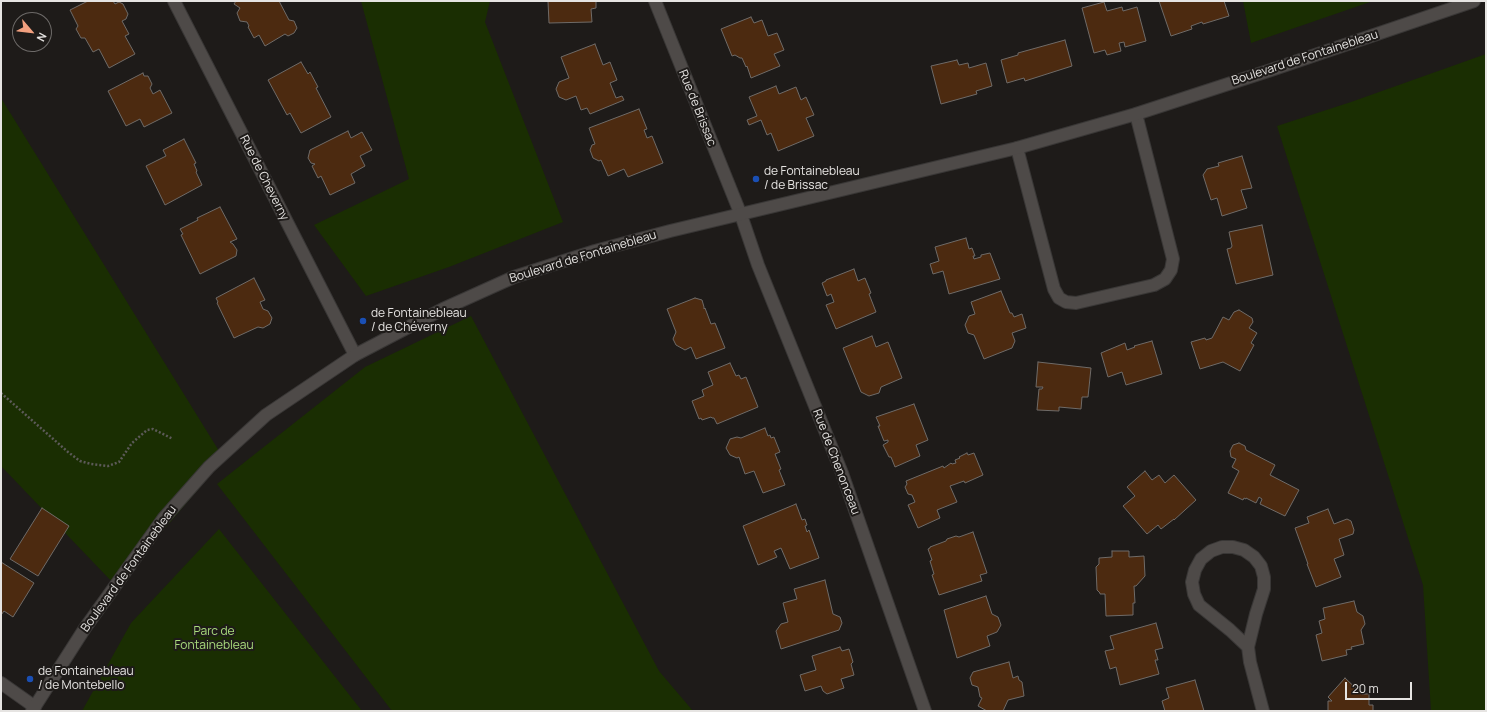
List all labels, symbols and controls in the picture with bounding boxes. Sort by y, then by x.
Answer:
north arrow [12,12,52,52]
street label: Boulevard de Fontainebleau [1230,28,1380,88]
text: N [34,30,51,44]
street label: Rue de Brissac [675,68,719,148]
street label: Rue de Cheverny [236,133,292,223]
place label: de Fontainebleau / de Brissac [764,165,860,193]
marker: de Fontainebleau / de Brissac [751,174,761,184]
street label: Boulevard de Fontainebleau [508,228,658,286]
place label: de Fontainebleau / de Chéverny [371,307,467,335]
marker: de Fontainebleau / de Chéverny [358,316,368,326]
street label: Rue de Chenonceau [809,407,863,517]
street label: Boulevard de Fontainebleau [78,503,180,635]
park label: Parc de Fontainebleau [174,625,254,653]
place label: de Fontainebleau / de Montebello [38,665,134,693]
marker: de Fontainebleau / de Montebello [25,674,35,684]
scale bar [1347,674,1414,700]
text: 20 m [1352,680,1379,697]

